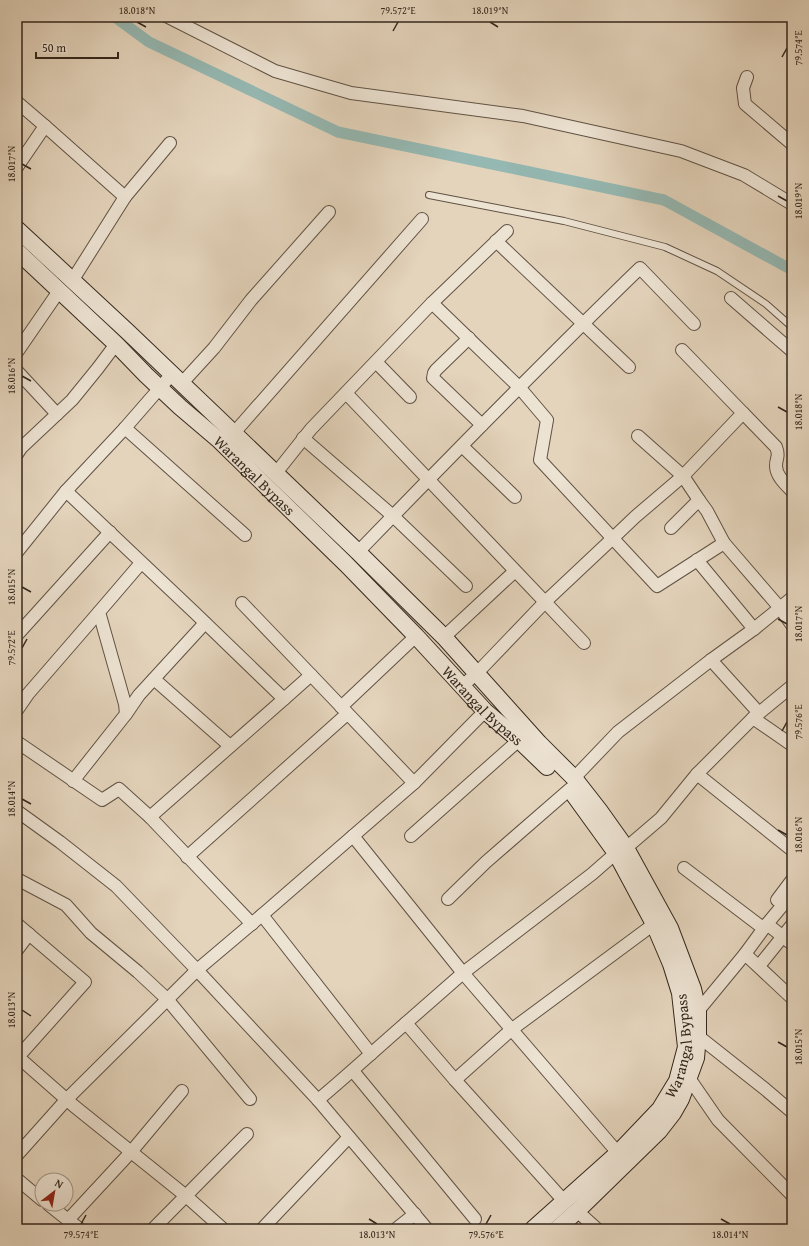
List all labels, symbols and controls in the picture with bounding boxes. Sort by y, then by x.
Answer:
text: 18.018°N [119,3,156,18]
text: 79.572°E [380,3,416,18]
text: 18.019°N [472,3,509,18]
text: 79.574°E [791,30,806,66]
scale bar [36,34,118,60]
text: 50 m [42,39,66,56]
text: 18.017°N [4,145,19,182]
text: 18.019°N [791,182,806,219]
text: 18.016°N [4,357,19,394]
text: 18.018°N [791,393,806,430]
street label: Warangal Bypass [210,431,300,520]
text: 18.015°N [4,568,19,605]
text: 18.017°N [791,605,806,642]
text: 79.572°E [4,630,19,666]
street label: Warangal Bypass [438,661,528,750]
text: 79.576°E [791,704,806,740]
text: 18.014°N [4,780,19,817]
text: 18.016°N [791,816,806,853]
text: 18.013°N [4,991,19,1028]
street label: Warangal Bypass [659,993,697,1102]
text: 18.015°N [791,1028,806,1065]
north arrow [34,1172,74,1212]
text: N [52,1175,67,1193]
text: 79.574°E [63,1227,99,1242]
text: 18.013°N [359,1227,396,1242]
text: 79.576°E [468,1227,504,1242]
text: 18.014°N [712,1227,749,1242]

